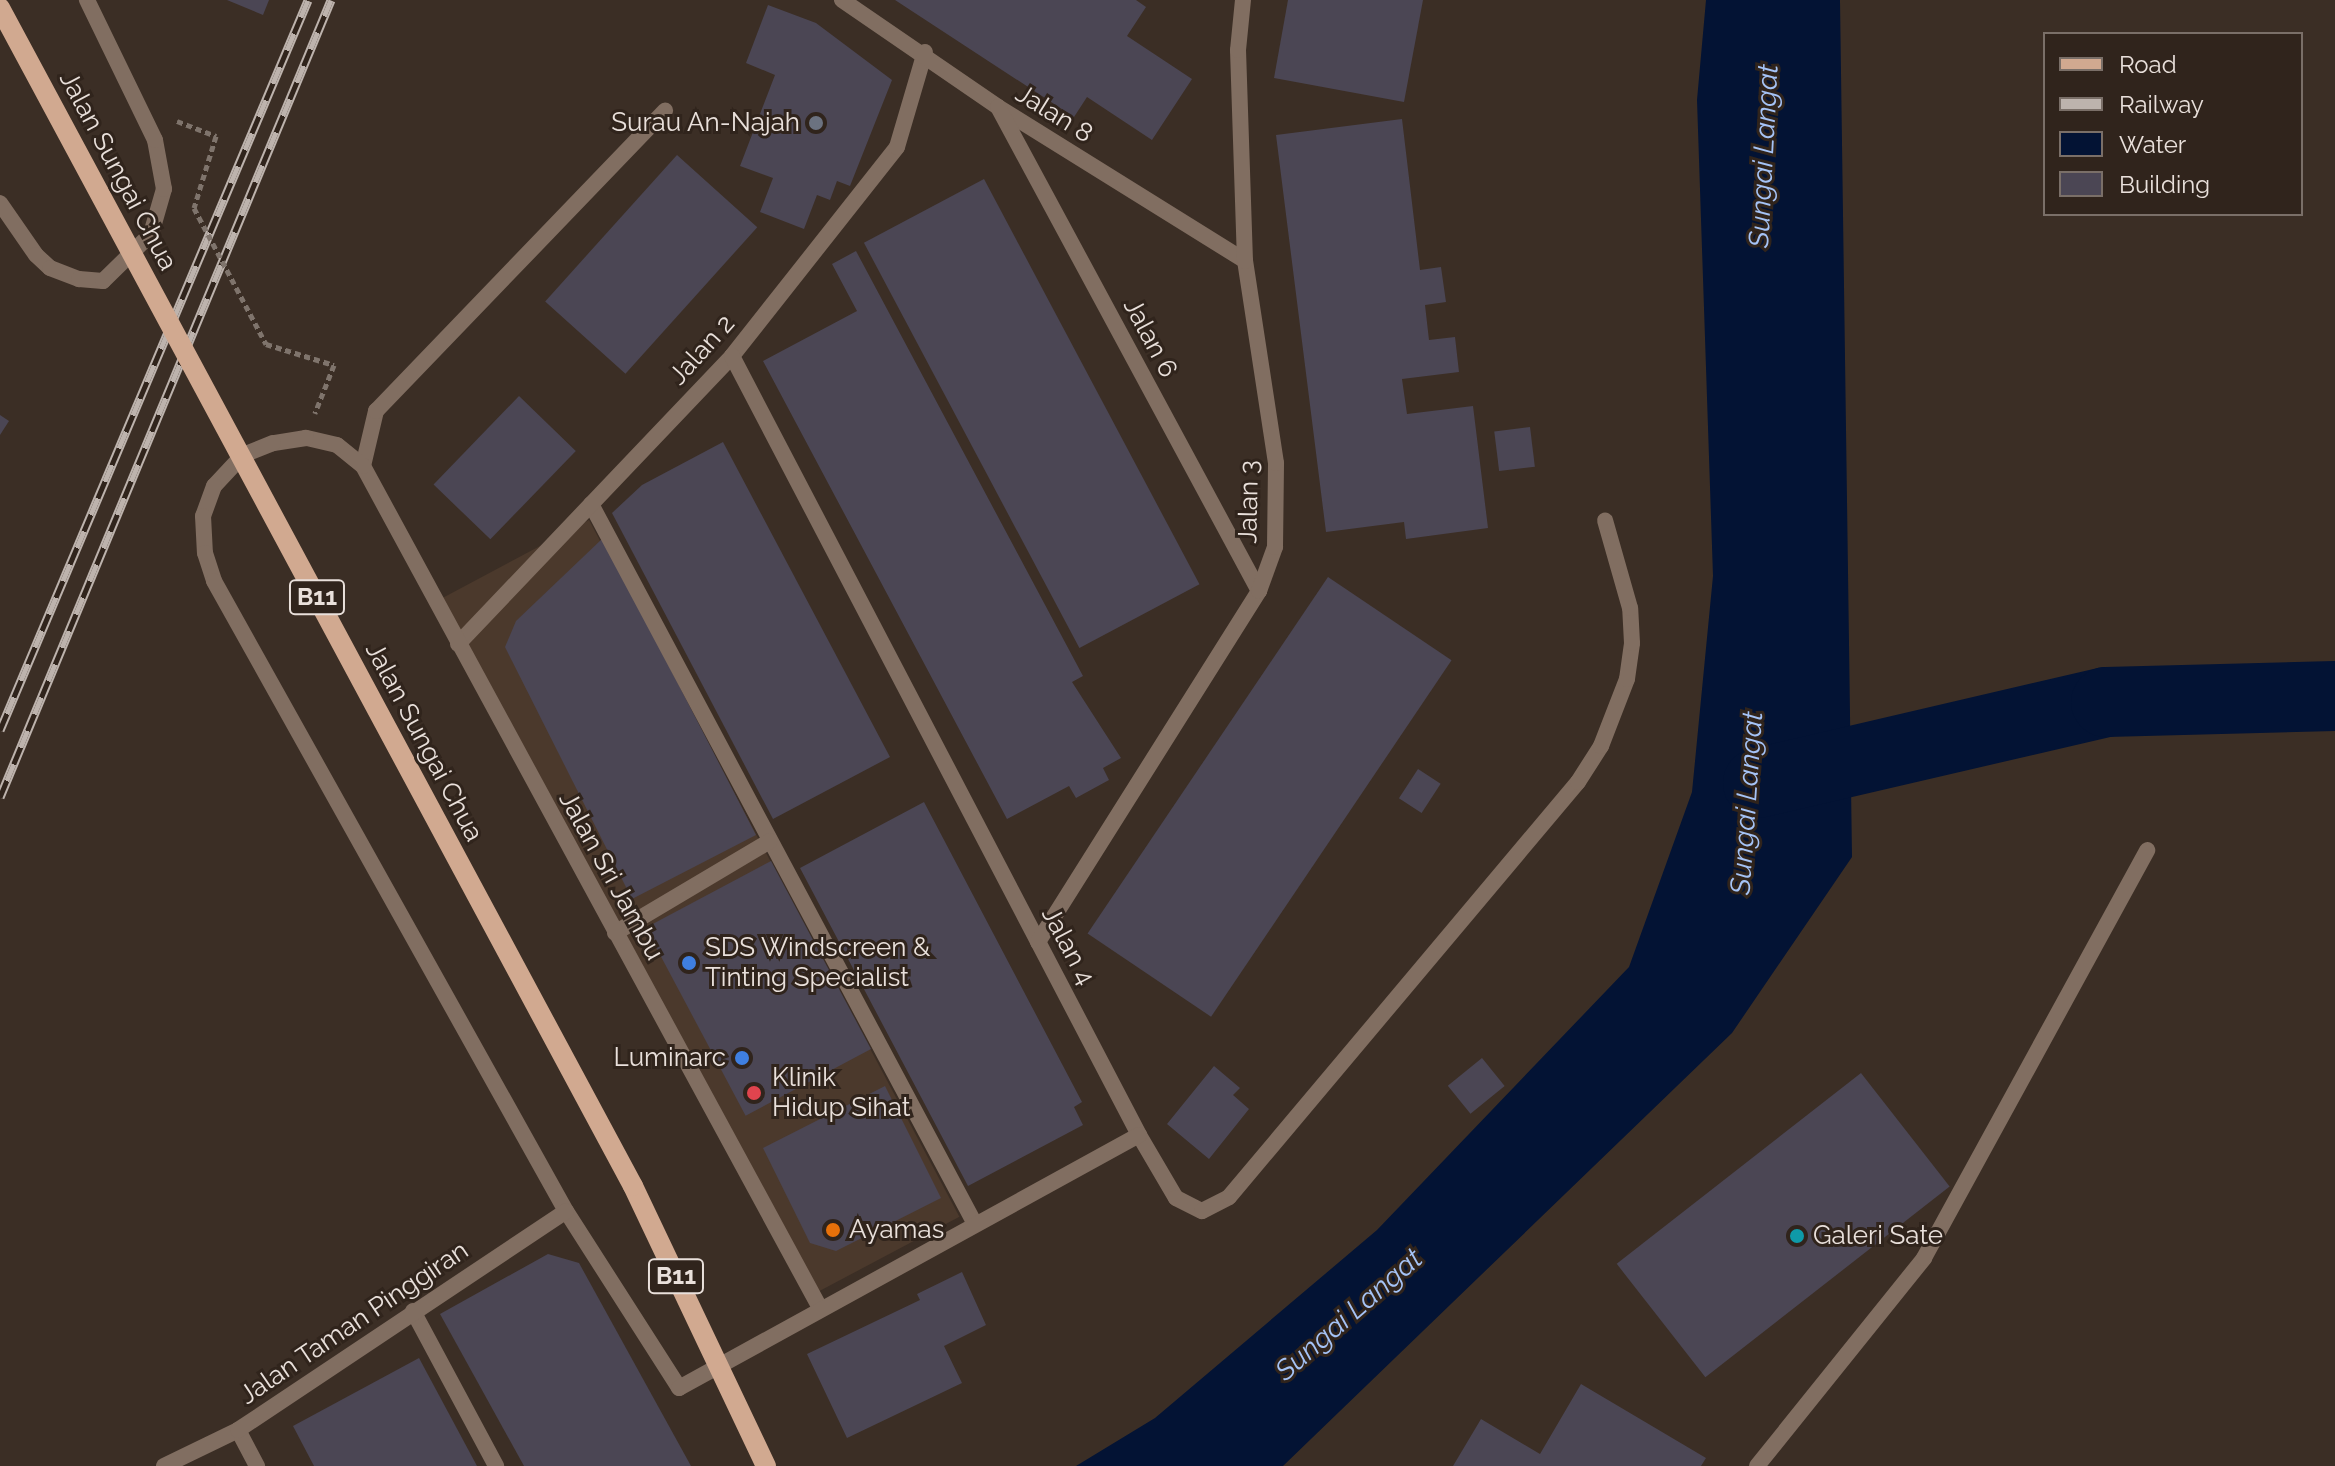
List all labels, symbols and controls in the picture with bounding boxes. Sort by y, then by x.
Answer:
legend [2043,32,2303,216]
text: Road [2119,50,2177,79]
water label: Sungai Langat [1742,63,1786,249]
street label: Jalan Sungai Chua [52,66,184,276]
street label: Jalan 8 [1010,78,1098,150]
text: Railway [2119,90,2204,119]
place label: Surau An-Najah [610,107,800,139]
marker: Surau An-Najah [807,114,825,132]
text: Water [2119,130,2186,159]
text: Building [2119,170,2210,199]
street label: Jalan 6 [1116,293,1184,383]
street label: Jalan 2 [663,309,741,391]
street label: Jalan 3 [1233,460,1265,544]
road number: B11 [287,577,347,617]
street label: Jalan Sungai Chua [358,637,490,847]
water label: Sungai Langat [1724,710,1770,896]
street label: Jalan Sri Jambu [552,786,670,966]
street label: Jalan 4 [1035,902,1101,990]
place label: SDS Windscreen & Tinting Specialist [705,932,931,994]
marker: SDS Windscreen & Tinting Specialist [680,954,698,972]
place label: Luminarc [614,1042,726,1074]
marker: Luminarc [733,1049,751,1067]
place label: Klinik Hidup Sihat [772,1062,911,1124]
marker: Klinik Hidup Sihat [743,1082,765,1104]
place label: Ayamas [849,1214,944,1246]
place label: Galeri Sate [1813,1220,1943,1252]
marker: Ayamas [824,1221,842,1239]
marker: Galeri Sate [1788,1227,1806,1245]
street label: Jalan Taman Pinggiran [233,1235,475,1411]
water label: Sungai Langat [1269,1242,1429,1388]
road number: B11 [646,1256,706,1296]

